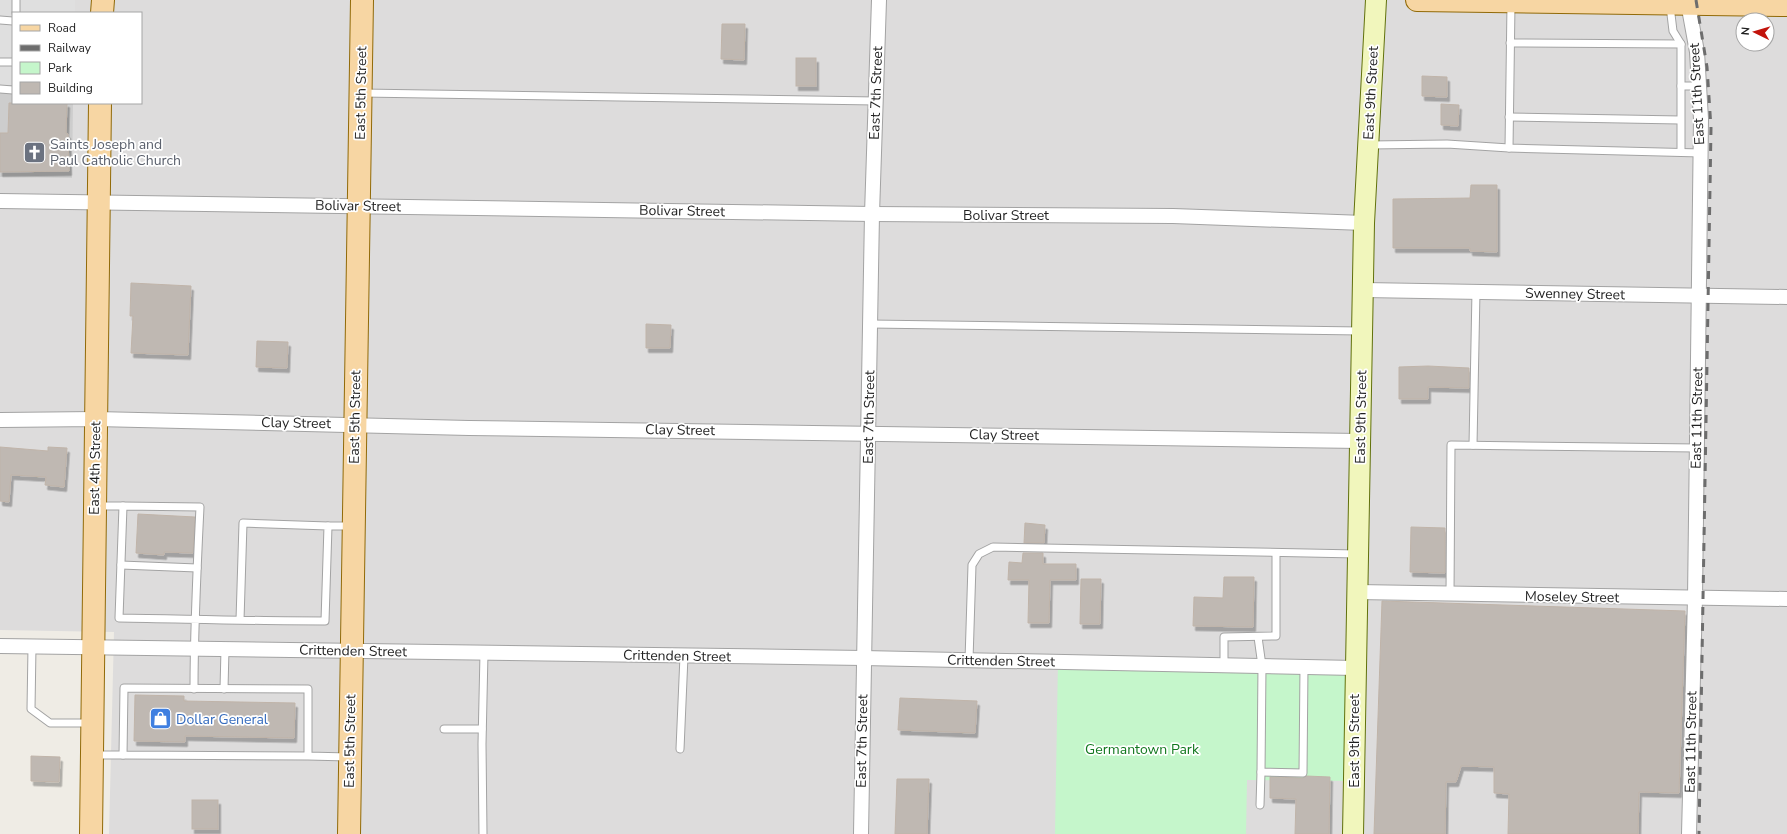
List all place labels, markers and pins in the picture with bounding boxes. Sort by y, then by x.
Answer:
place label: Saints Joseph and Paul Catholic Church [50,135,181,170]
church icon: Saints Joseph and Paul Catholic Church [21,139,47,165]
shop icon: Dollar General [147,706,173,732]
place label: Dollar General [176,710,269,729]

